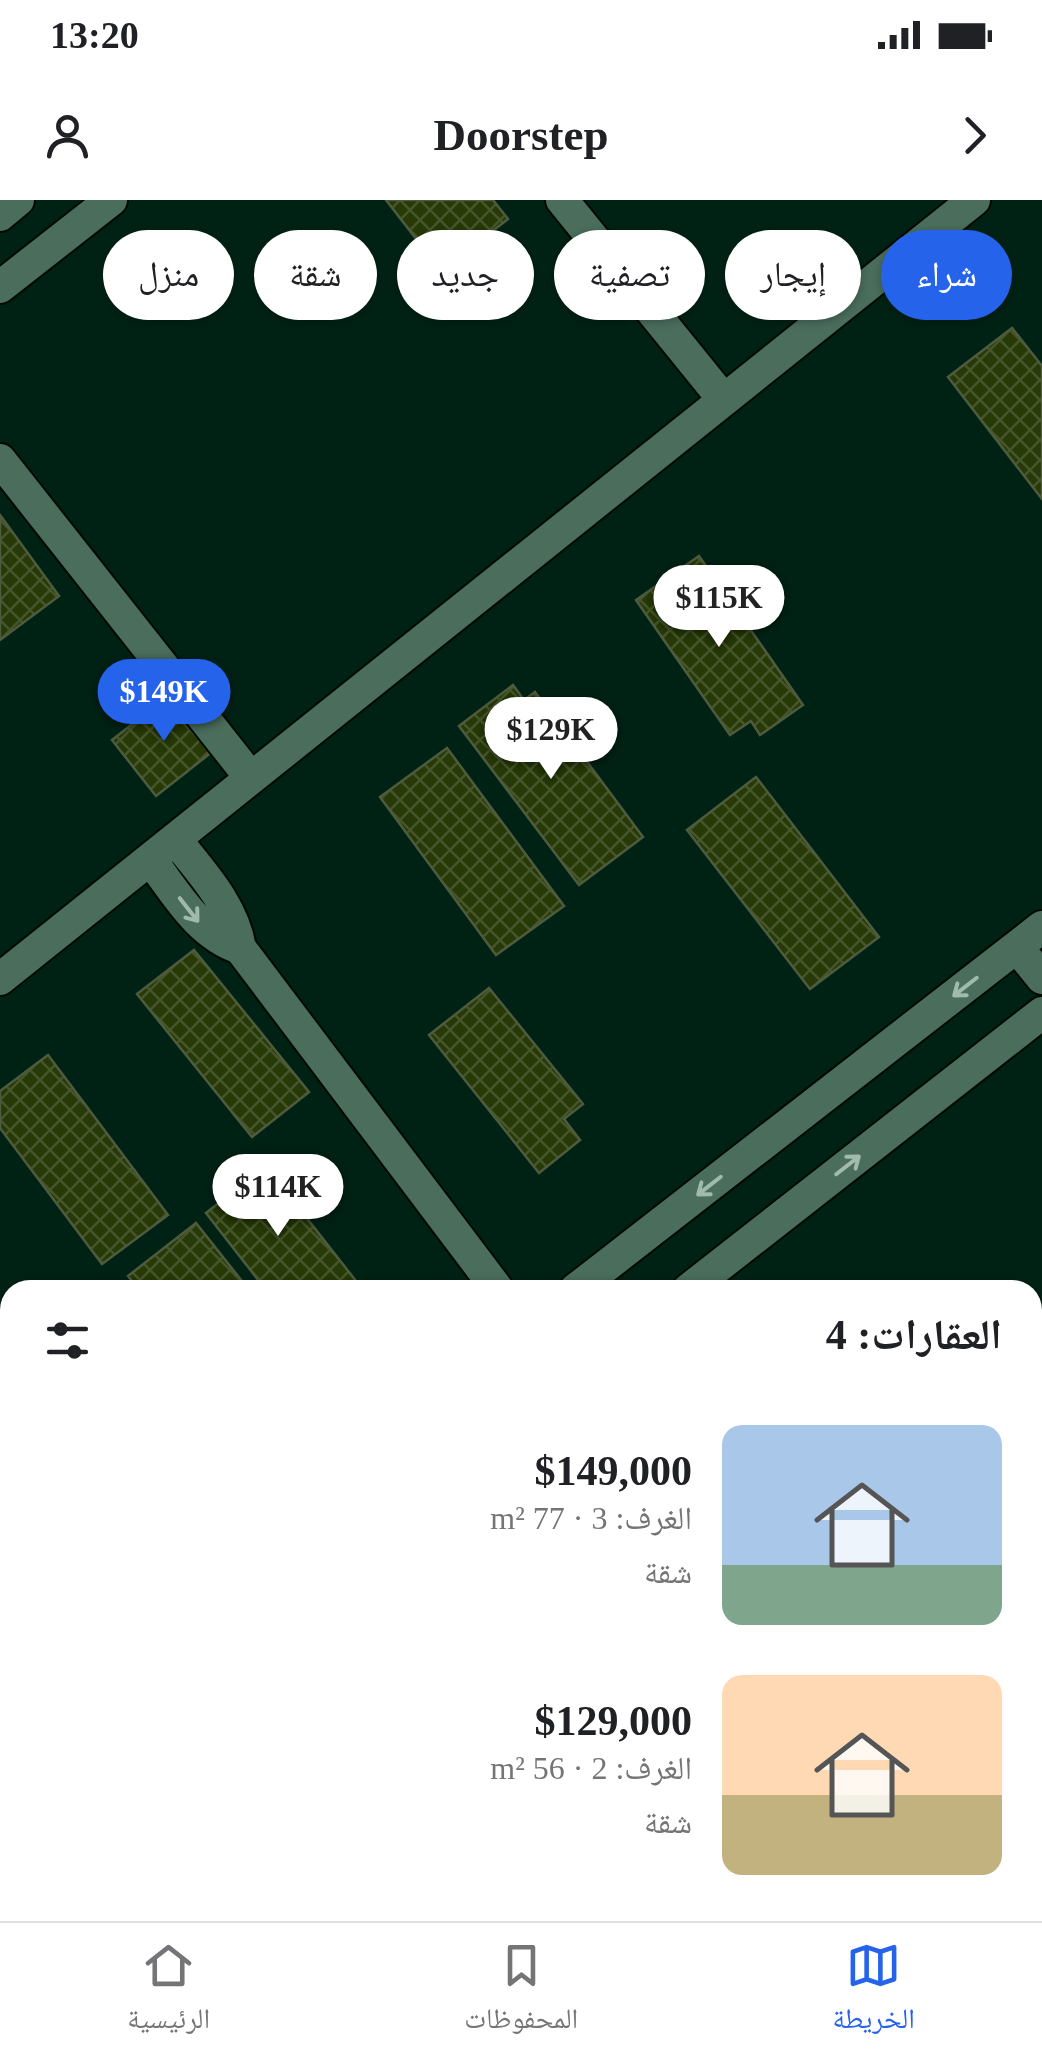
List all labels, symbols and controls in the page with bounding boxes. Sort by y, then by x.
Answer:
text: 13:20 [50,14,139,56]
icon: person [40,108,95,163]
icon: forward [947,108,1002,163]
text: Doorstep [434,110,608,160]
chip: منزل [103,230,234,320]
chip: شقة [254,230,377,320]
chip: جديد [397,230,534,320]
chip: تصفية [554,230,705,320]
chip: إيجار [725,230,861,320]
chip: شراء [881,230,1012,320]
pin: $115K [649,565,789,650]
text: $115K [675,579,763,615]
pin: $149K [94,659,234,744]
text: $149K [120,673,208,709]
pin: $129K [481,697,621,782]
text: $129K [507,711,595,747]
one-way arrow [178,897,200,923]
one-way arrow [952,976,979,997]
pin: $114K [208,1154,348,1239]
one-way arrow [834,1154,860,1176]
text: $114K [234,1168,322,1204]
one-way arrow [696,1175,722,1197]
text: العقارات: 4 [826,1312,1002,1358]
icon: filters [40,1313,95,1368]
text: $149,000 [535,1448,692,1494]
icon: home [802,1465,922,1585]
text: الغرف: 3 · 77 m² [490,1500,692,1536]
text: شقة [644,1554,692,1590]
text: $129,000 [535,1698,692,1744]
icon: home [802,1715,922,1835]
text: الغرف: 2 · 56 m² [490,1750,692,1786]
text: شقة [644,1804,692,1840]
tab: الرئيسية [127,1938,210,2046]
tab: المحفوظات [464,1938,578,2046]
tab: الخريطة [832,1938,915,2046]

